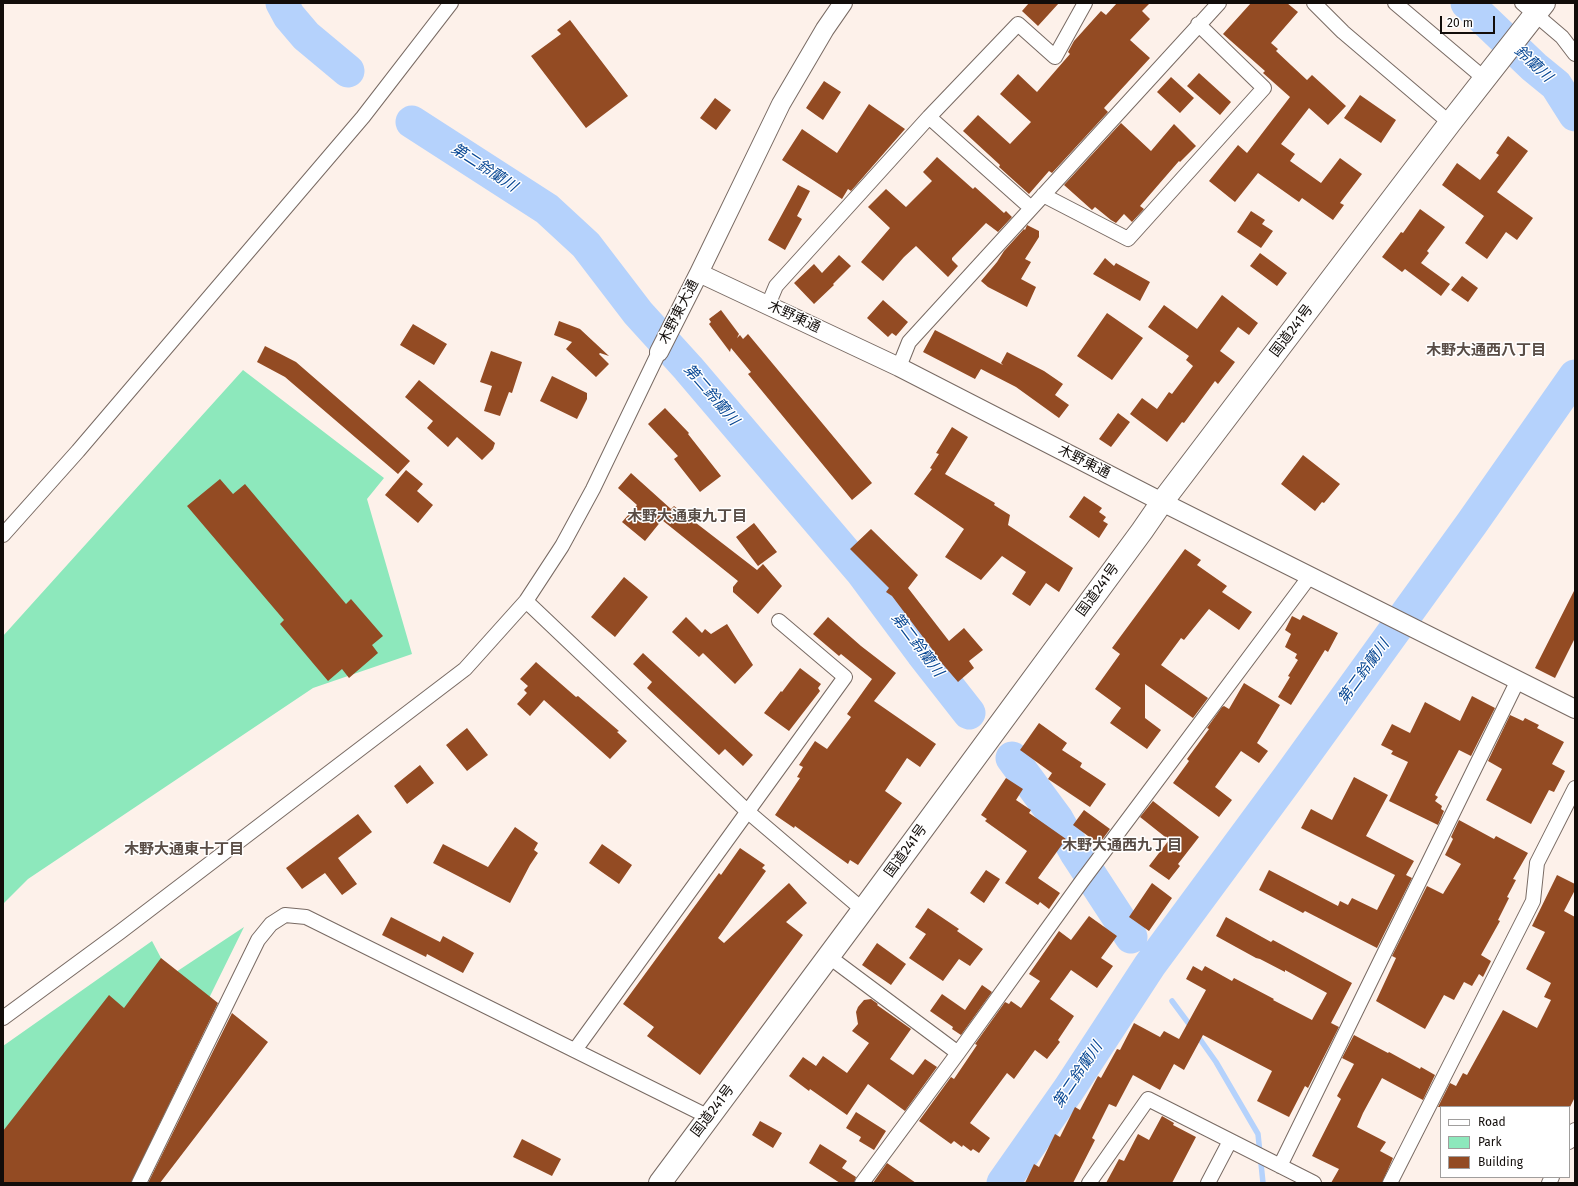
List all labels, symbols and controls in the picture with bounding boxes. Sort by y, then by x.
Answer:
scale bar [1442,8,1497,34]
text: 20 m [1447,16,1473,30]
water label: 鈴蘭川 [1510,42,1556,86]
water label: 第二鈴蘭川 [448,140,520,196]
street label: 木野東大通 [656,277,702,347]
street label: 木野東通 [765,298,823,336]
street label: 国道241号 [1267,301,1317,361]
district label: 木野大通西八丁目 [1426,342,1546,360]
water label: 第二鈴蘭川 [680,361,742,429]
street label: 木野東通 [1055,442,1113,482]
district label: 木野大通東九丁目 [627,508,747,526]
street label: 国道241号 [1073,560,1123,620]
water label: 第二鈴蘭川 [887,610,947,680]
water label: 第二鈴蘭川 [1335,636,1393,708]
street label: 国道241号 [881,821,931,881]
district label: 木野大通西九丁目 [1062,837,1182,855]
district label: 木野大通東十丁目 [124,841,244,859]
water label: 第二鈴蘭川 [1050,1039,1106,1111]
street label: 国道241号 [688,1081,738,1141]
legend [1440,1106,1570,1178]
text: Road [1478,1115,1506,1129]
text: Park [1478,1135,1502,1149]
text: Building [1478,1155,1523,1169]

